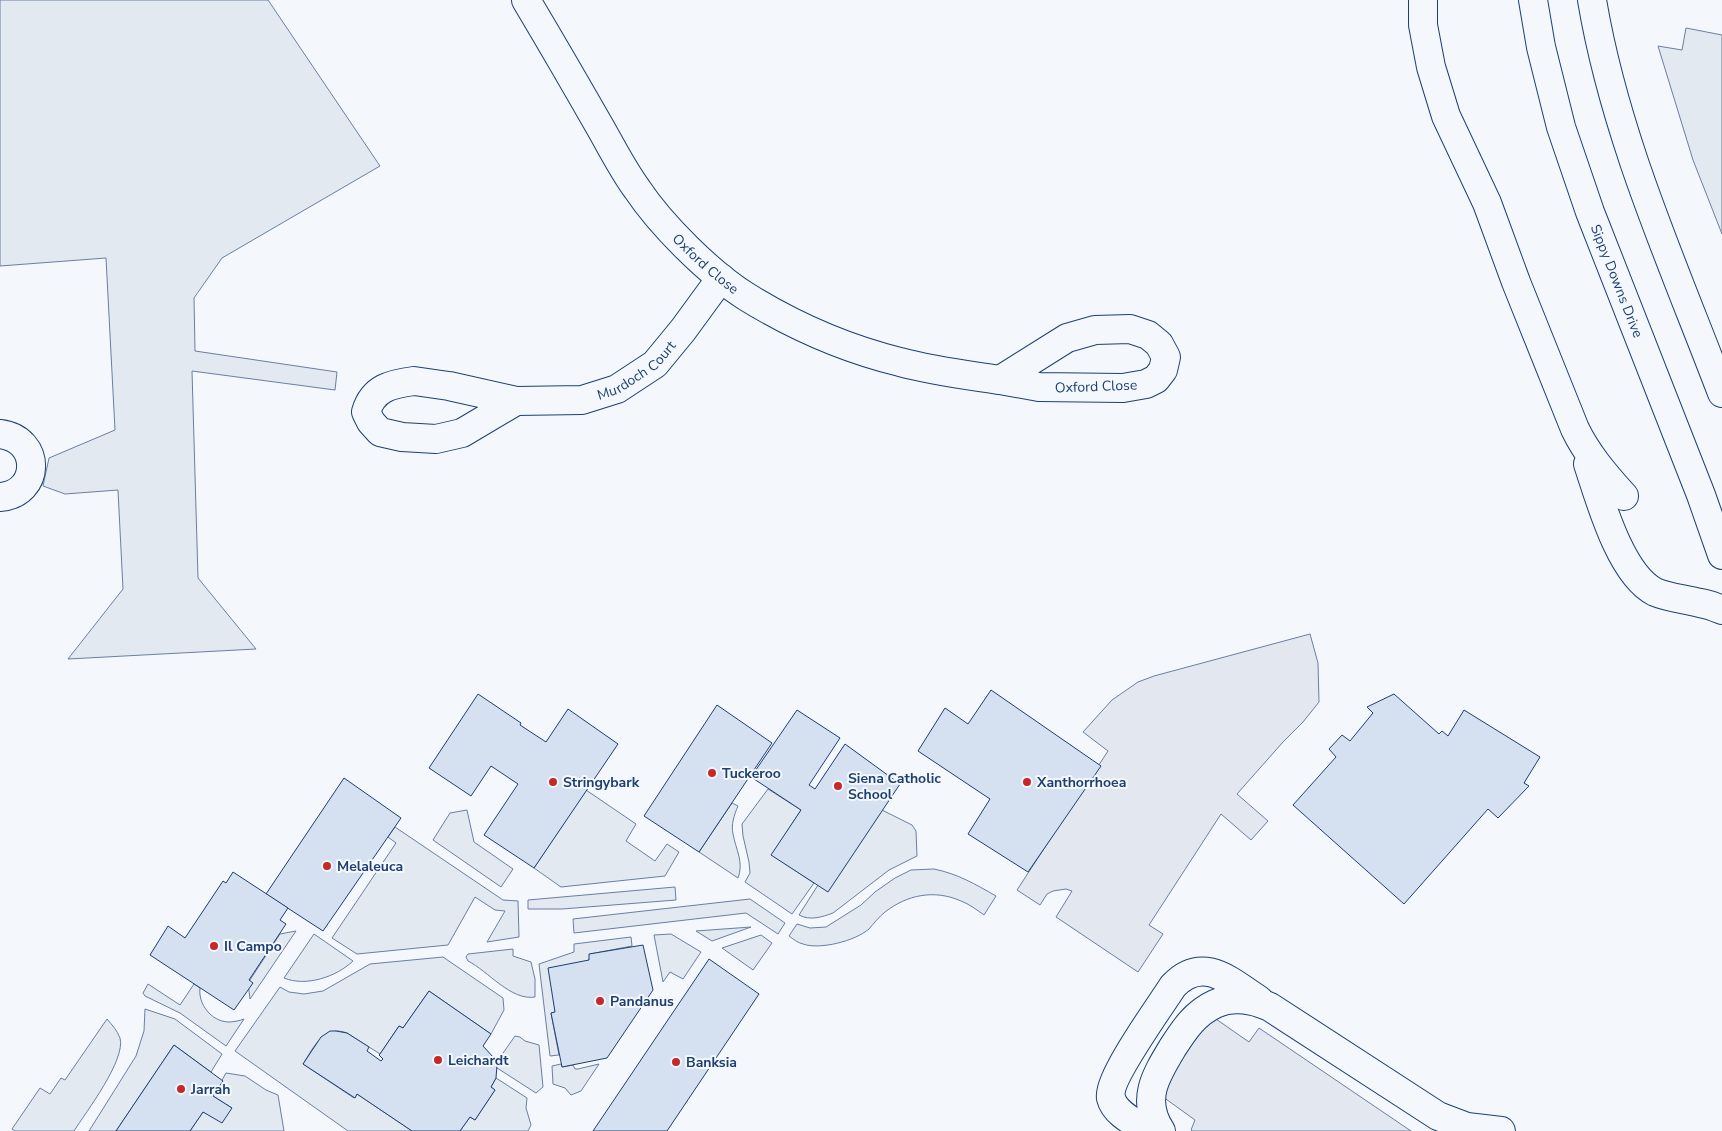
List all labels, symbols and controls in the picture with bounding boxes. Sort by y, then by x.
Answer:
street label: Sippy Downs Drive [1586,222,1647,341]
street label: Oxford Close [668,229,742,299]
street label: Murdoch Court [595,337,680,405]
street label: Oxford Close [1054,376,1138,397]
place label: Tuckeroo [722,764,781,783]
marker: Tuckeroo [706,767,718,779]
place label: Siena Catholic School [848,769,941,804]
place label: Stringybark [563,773,640,792]
place label: Xanthorrhoea [1036,773,1126,792]
marker: Stringybark [547,776,559,788]
marker: Xanthorrhoea [1021,776,1033,788]
marker: Siena Catholic School [832,780,844,792]
place label: Melaleuca [337,857,403,876]
marker: Melaleuca [321,860,333,872]
place label: Il Campo [224,937,282,956]
marker: Il Campo [208,940,220,952]
place label: Pandanus [610,992,674,1011]
marker: Pandanus [594,995,606,1007]
place label: Leichardt [448,1051,509,1070]
place label: Banksia [686,1053,737,1072]
marker: Leichardt [432,1054,444,1066]
marker: Banksia [670,1056,682,1068]
place label: Jarrah [190,1080,230,1099]
marker: Jarrah [175,1083,187,1095]

